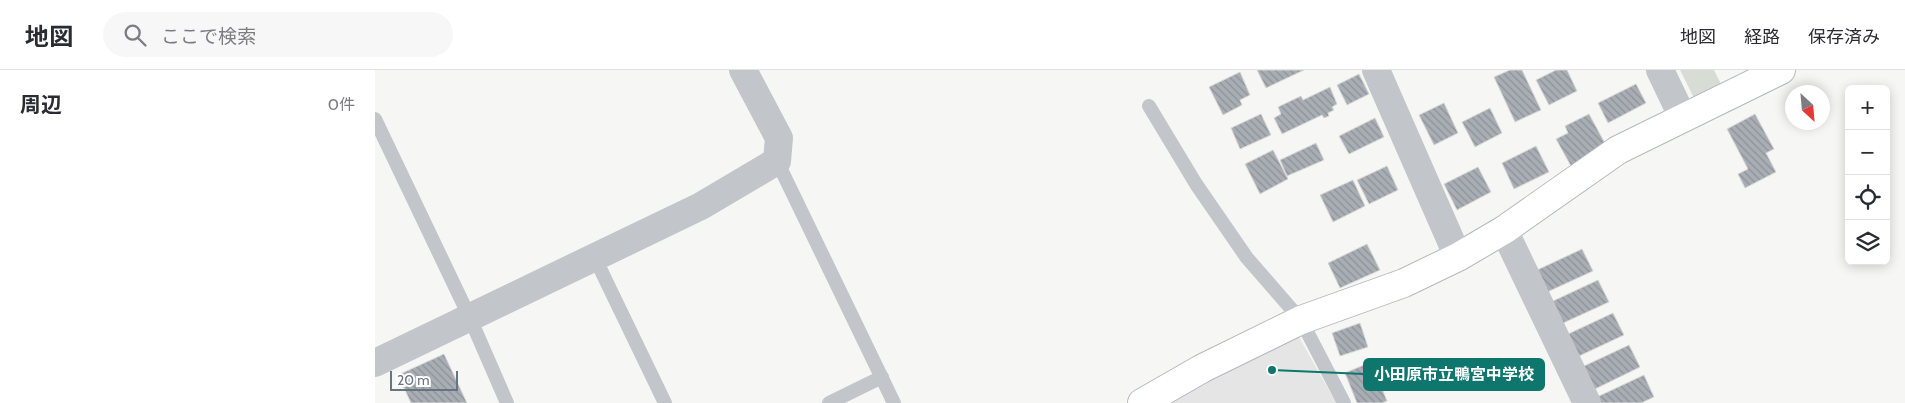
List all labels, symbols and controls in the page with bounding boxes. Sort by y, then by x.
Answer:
search box [103,12,453,57]
icon: search [121,21,149,49]
text: 地図 [25,22,73,51]
text: ここで検索 [161,25,256,48]
text: 地図 [1680,26,1716,48]
text: 経路 [1744,26,1780,48]
text: 保存済み [1808,26,1880,48]
north arrow [1785,85,1830,130]
map controls [1845,85,1890,265]
button: + [1845,85,1890,130]
text: 周辺 [20,92,62,117]
text: 0件 [328,95,355,114]
button: − [1845,130,1890,175]
button: locate [1845,175,1890,220]
button: layers [1845,220,1890,265]
callout: 小田原市立鴨宮中学校 [1364,359,1544,390]
text: 小田原市立鴨宮中学校 [1374,365,1534,384]
scale bar [390,368,457,391]
text: 20 m [397,371,430,389]

